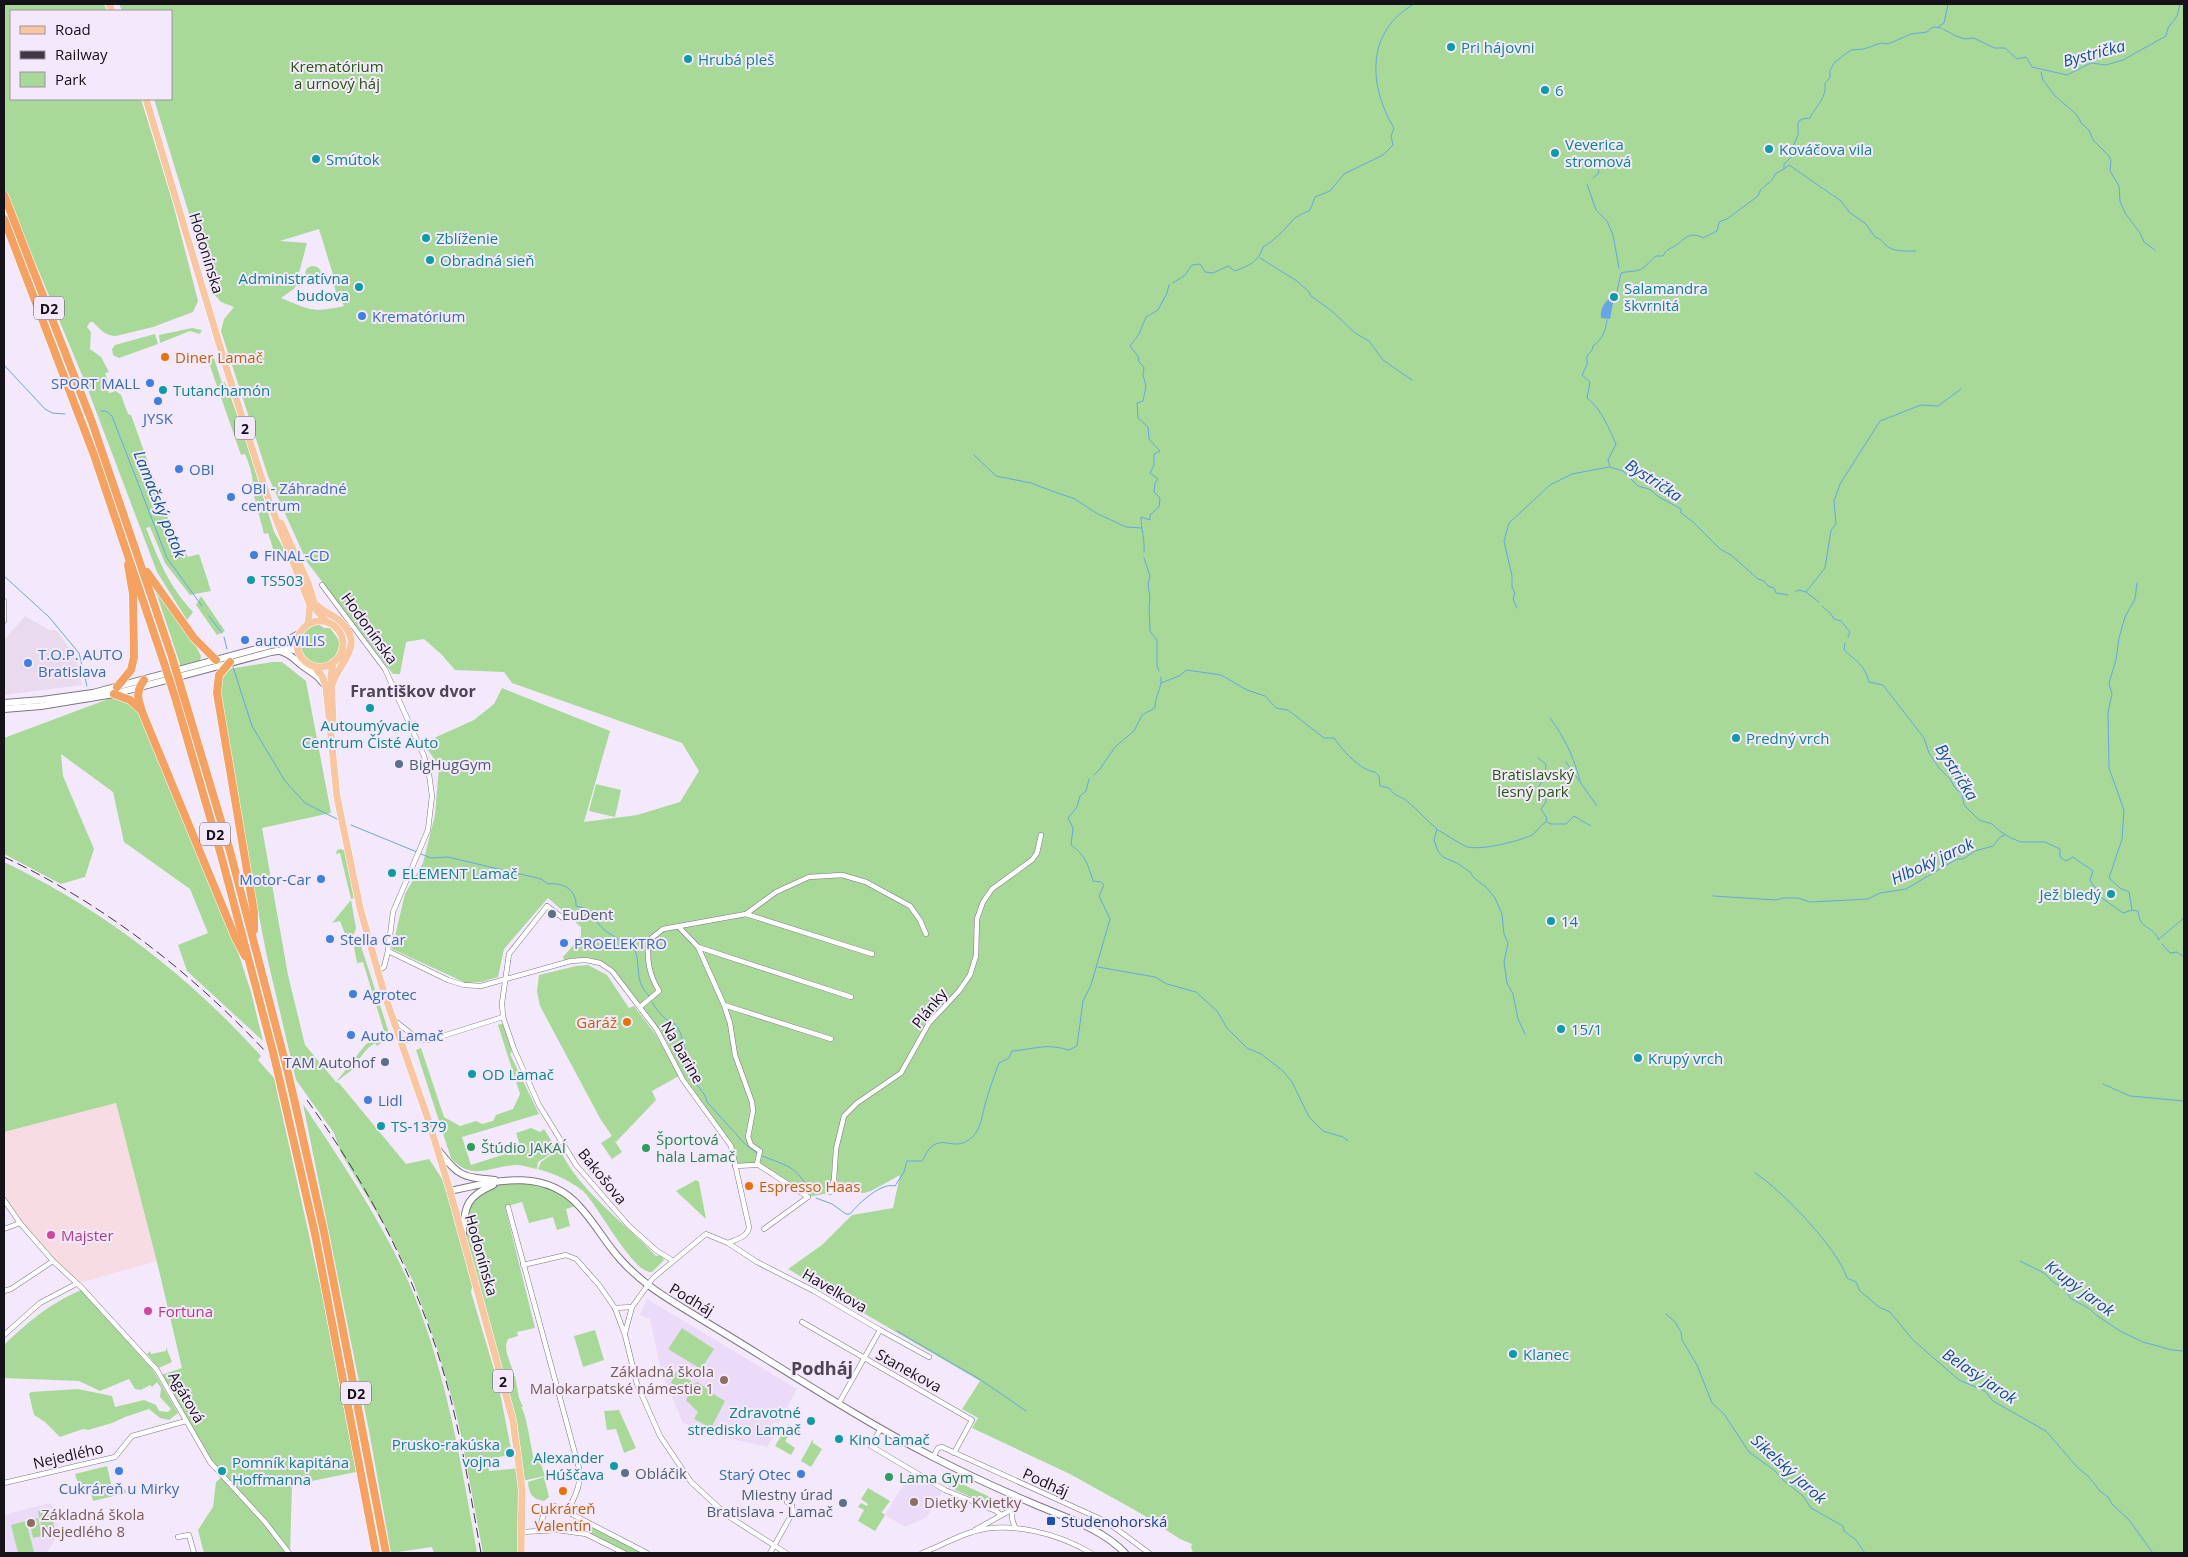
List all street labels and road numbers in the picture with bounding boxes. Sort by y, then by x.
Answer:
street label: Hodonínska [185,210,229,296]
road number: D2 [34,296,64,320]
road number: 2 [235,416,255,439]
street label: Hodonínska [337,588,403,668]
road number: D2 [200,822,230,846]
street label: Plánky [907,984,951,1032]
street label: Na barine [657,1017,709,1087]
street label: Bakošova [574,1144,632,1208]
street label: Hodonínska [461,1212,503,1298]
street label: Havelkova [799,1263,871,1317]
street label: Podháj [666,1278,718,1320]
street label: Stanekova [873,1344,945,1396]
street label: Agátová [164,1368,210,1426]
road number: 2 [493,1370,513,1392]
road number: D2 [341,1382,371,1405]
street label: Nejedlého [31,1437,105,1473]
street label: Podháj [1020,1463,1072,1501]

